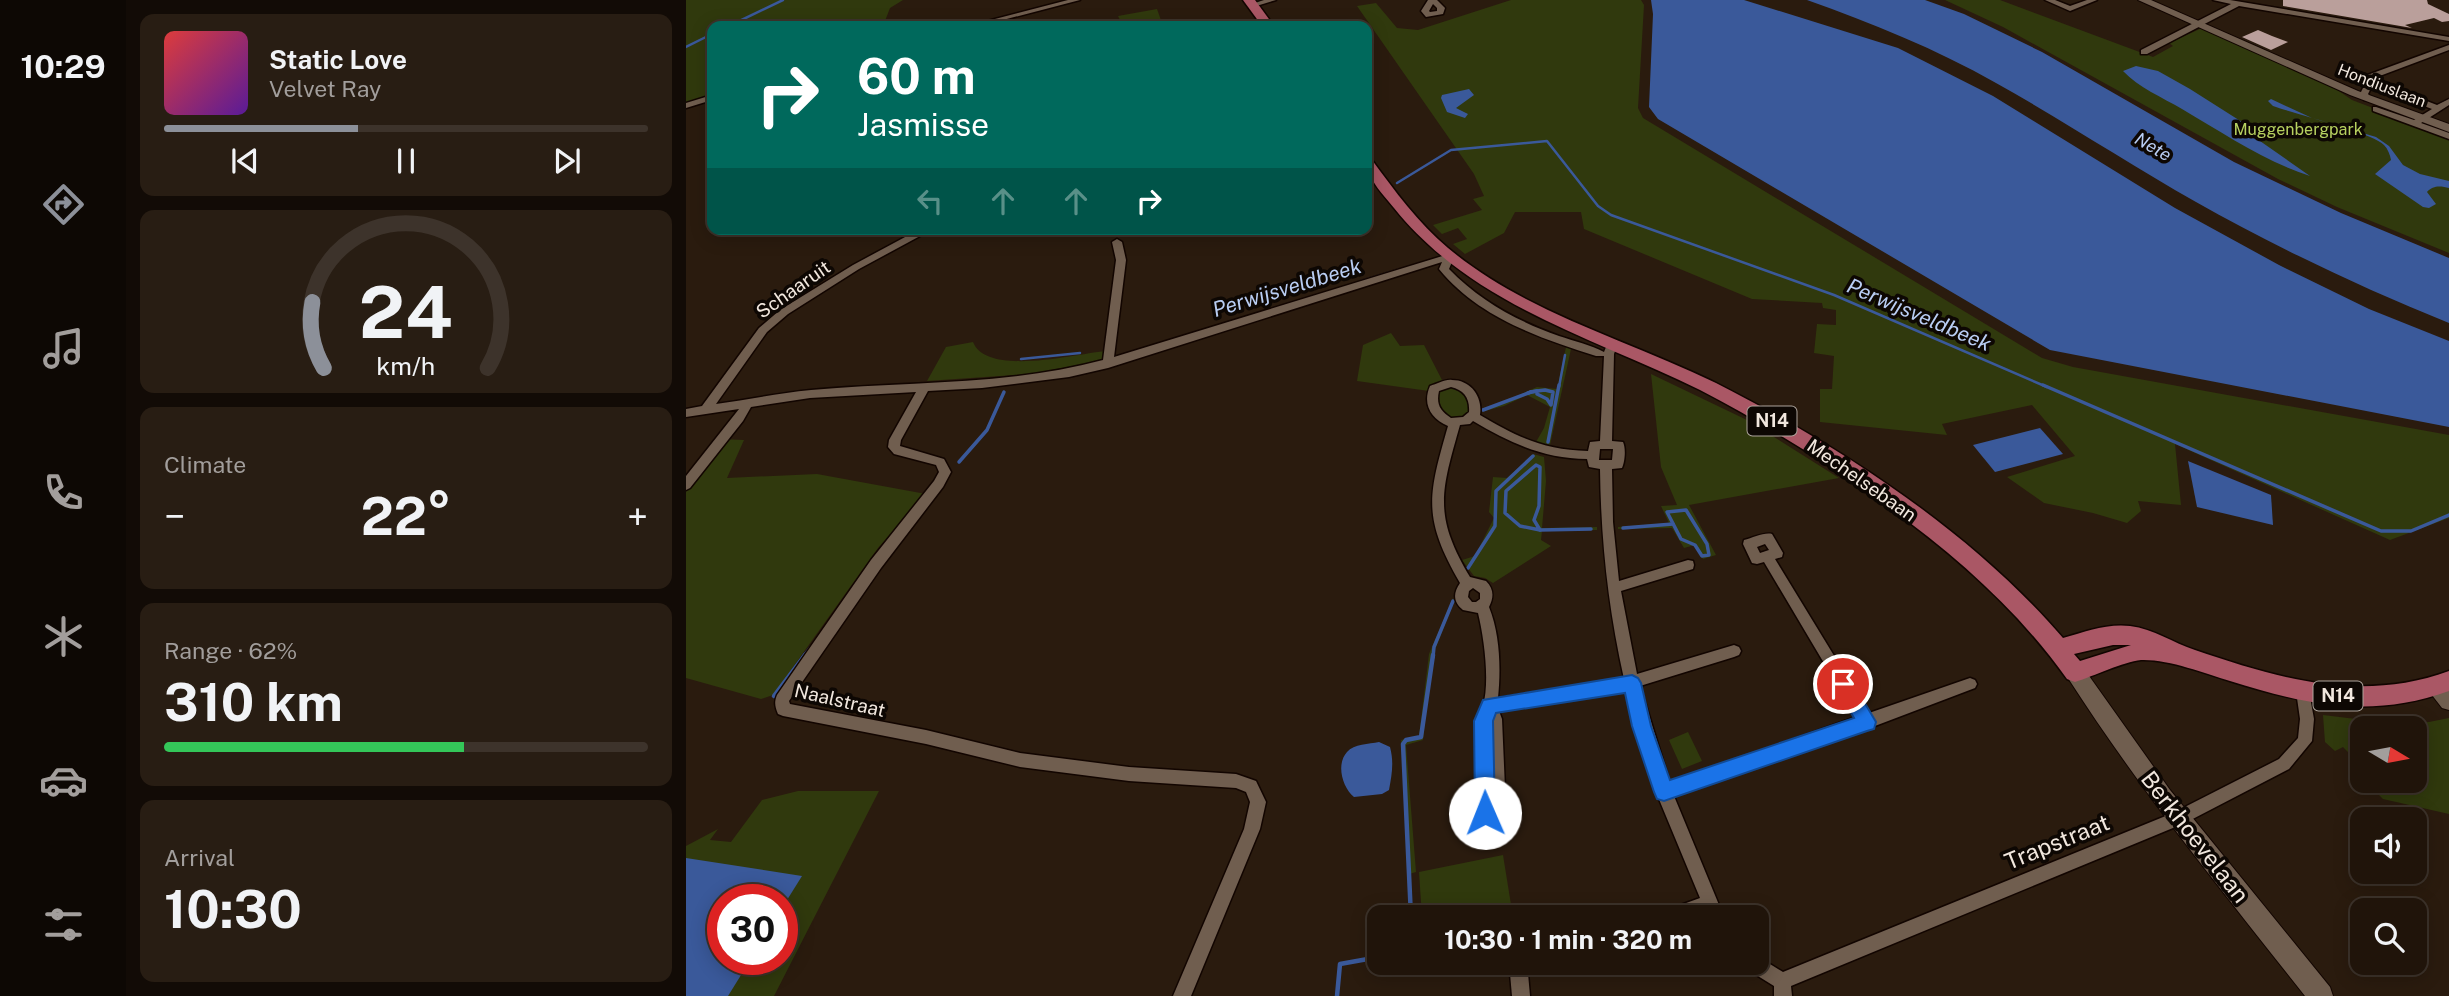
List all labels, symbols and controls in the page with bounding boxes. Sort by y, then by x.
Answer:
text: Static Love [269,44,407,75]
text: 60 m [857,47,976,105]
text: 10:29 [21,48,106,85]
icon: right [742,49,833,140]
street label: Hondiuslaan [2335,60,2429,111]
text: Velvet Ray [269,75,381,102]
text: Jasmisse [857,106,989,143]
park label: Muggenbergpark [2233,120,2363,139]
water label: Nete [2131,128,2175,165]
icon: previous [226,142,264,180]
icon: pause [387,142,425,180]
icon: next [548,142,586,180]
icon: directions [39,180,88,229]
icon: left [911,182,949,220]
icon: ahead [984,182,1022,220]
icon: ahead [1057,182,1095,220]
icon: right [1130,182,1168,220]
water label: Perwijsveldbeek [1209,253,1365,322]
street label: Schaaruit [752,255,834,323]
text: 24 [359,269,453,354]
water label: Perwijsveldbeek [1843,273,1996,356]
icon: music [39,324,88,373]
text: km/h [377,350,435,380]
road number: N14 [1748,407,1796,436]
street label: Mechelsebaan [1803,434,1921,526]
text: Climate [164,451,246,478]
icon: phone [39,468,88,517]
text: 22° [361,486,451,547]
text: − [164,494,185,539]
text: + [627,494,648,539]
icon: climate [39,612,88,661]
text: Range · 62% [164,637,297,664]
pin [1813,654,1873,714]
icon: arrive [1824,665,1862,703]
text: 310 km [164,672,343,733]
street label: Naalstraat [792,679,888,721]
road number: N14 [2314,682,2362,710]
north arrow [2350,716,2427,793]
map controls [2350,716,2427,975]
icon: car [39,756,88,805]
street label: Berkhoevelaan [2136,766,2255,908]
position arrow [1448,776,1522,850]
button: sound [2350,807,2427,884]
street label: Trapstraat [2000,808,2113,875]
text: Arrival [164,844,235,871]
text: 10:30 [164,879,302,940]
speed limit sign: 30 [707,884,798,975]
button: search [2350,898,2427,975]
icon: filters [39,900,88,949]
text: 10:30 · 1 min · 320 m [1444,924,1692,955]

